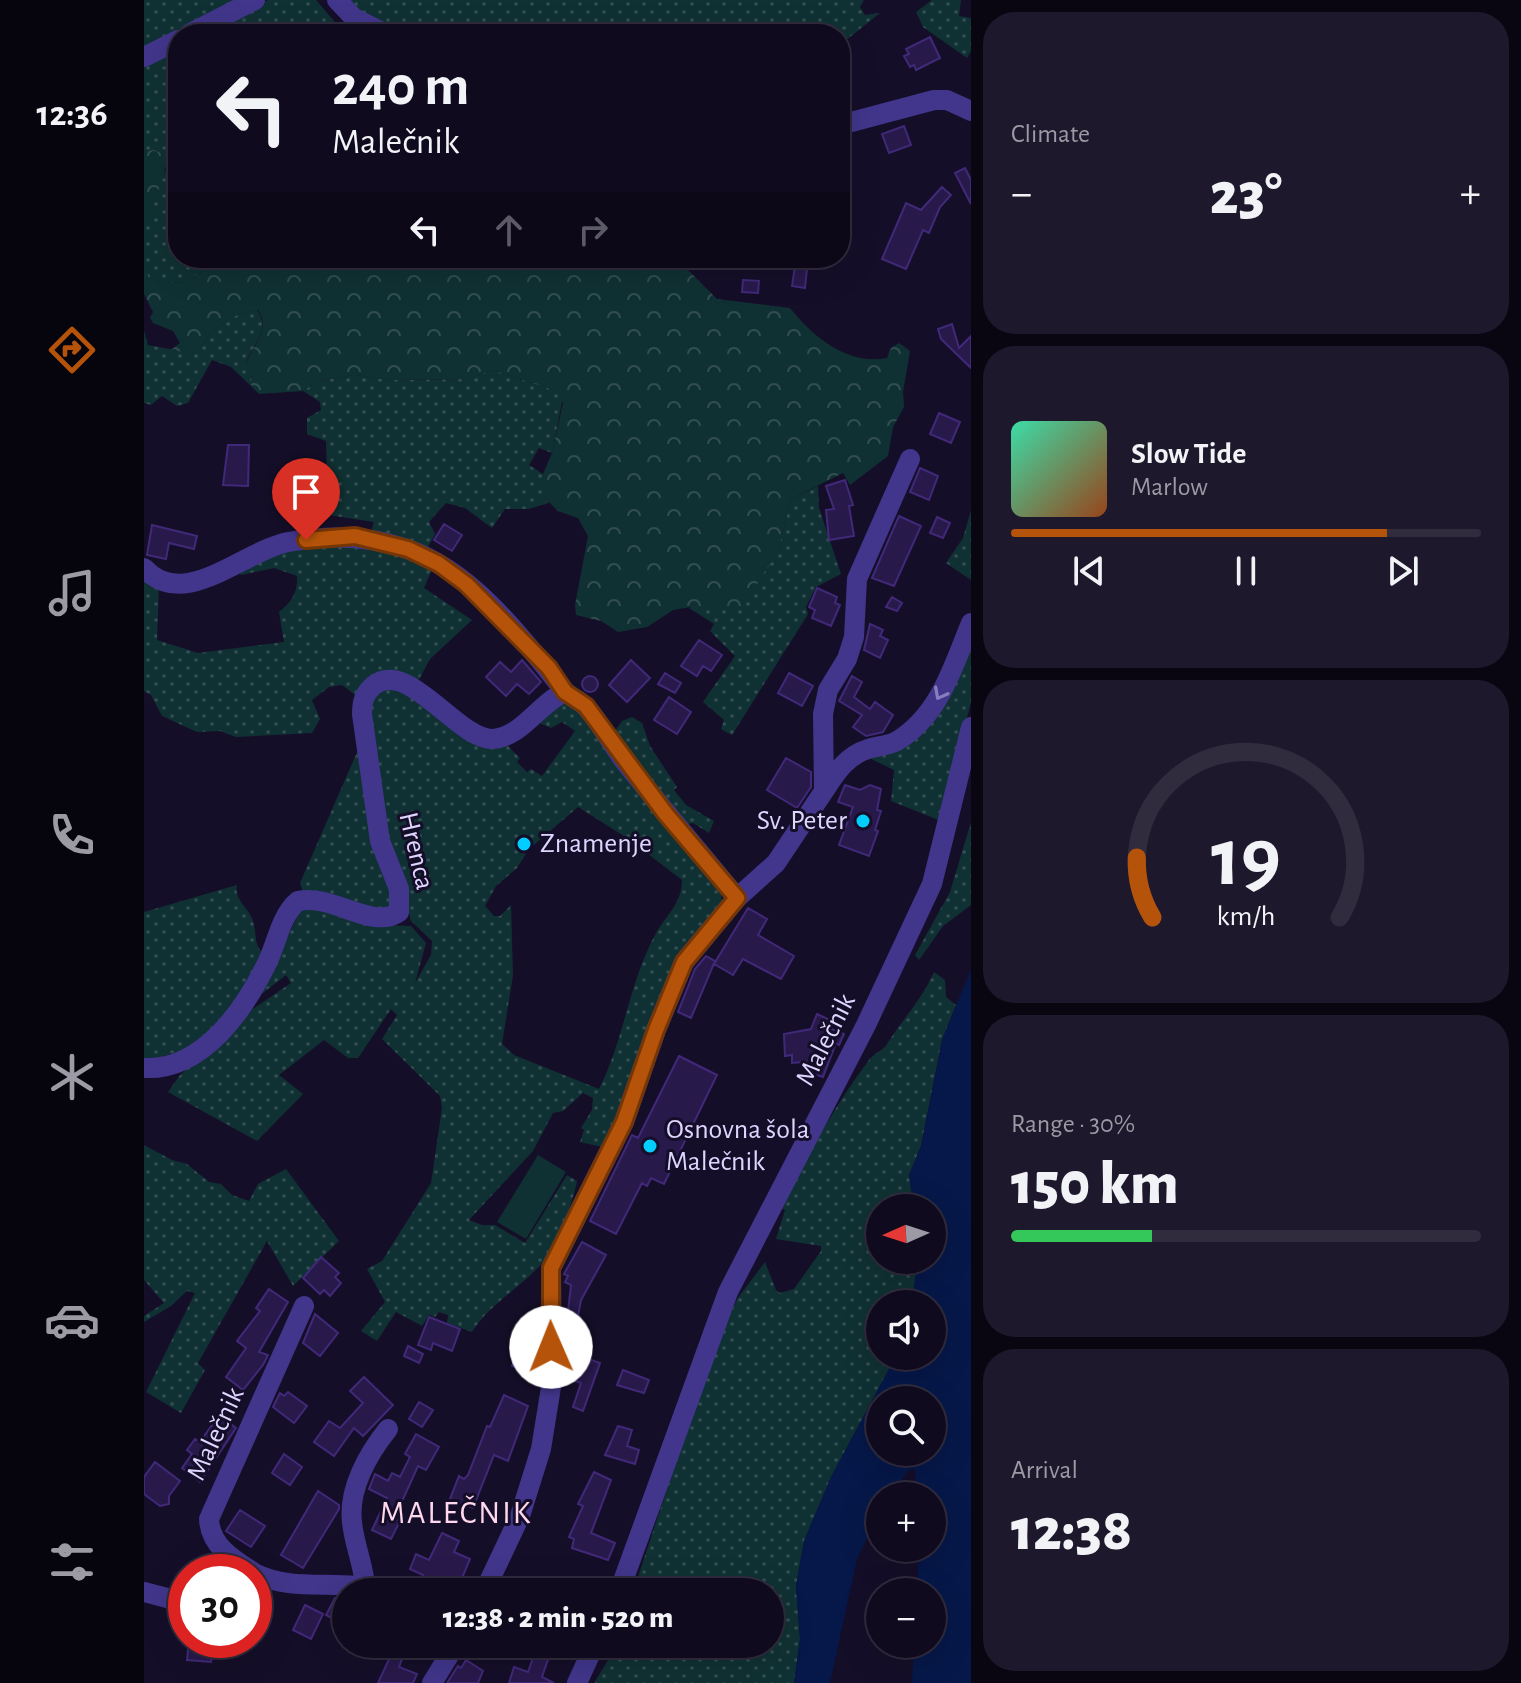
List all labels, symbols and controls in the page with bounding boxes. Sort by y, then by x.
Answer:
icon: left [200,56,304,160]
text: 240 m [332,59,469,115]
text: 12:36 [36,96,108,132]
text: Climate [1011,121,1090,147]
text: Malečnik [332,124,459,160]
text: 23° [1210,165,1282,225]
text: − [1011,172,1032,216]
text: + [1460,172,1481,216]
icon: left [403,208,447,252]
icon: ahead [487,208,531,252]
icon: right [571,208,615,252]
icon: directions [44,322,100,378]
text: Slow Tide [1131,439,1246,469]
pin [272,458,340,540]
icon: arrive [284,470,328,514]
text: Marlow [1131,474,1208,500]
icon: previous [1067,549,1111,593]
icon: pause [1224,549,1268,593]
icon: next [1381,549,1425,593]
icon: music [44,565,100,621]
one-way arrow [934,686,950,700]
icon: phone [44,807,100,863]
place label: Sv. Peter [757,807,847,835]
street label: Hrenca [394,810,439,893]
marker: Sv. Peter [854,812,872,830]
text: 19 [1211,816,1281,900]
place label: Znamenje [540,830,652,858]
marker: Znamenje [515,835,533,853]
text: km/h [1217,902,1275,931]
street label: Malečnik [791,989,861,1091]
icon: climate [44,1049,100,1105]
text: Range · 30% [1011,1111,1135,1137]
place label: Osnovna šola Malečnik [666,1116,810,1176]
marker: Osnovna šola Malečnik [641,1137,659,1155]
text: 150 km [1011,1155,1179,1215]
north arrow [866,1194,946,1274]
map controls [866,1194,946,1658]
button: sound [866,1290,946,1370]
icon: car [44,1292,100,1348]
position arrow [509,1305,593,1389]
street label: Malečnik [182,1383,250,1485]
button: search [866,1386,946,1466]
text: Arrival [1011,1457,1078,1483]
button: + [866,1482,946,1562]
district label: MALEČNIK [380,1495,532,1529]
text: 12:38 [1011,1501,1132,1561]
icon: filters [44,1534,100,1590]
speed limit sign: 30 [168,1554,272,1658]
button: − [866,1578,946,1658]
text: 12:38 · 2 min · 520 m [443,1603,673,1633]

